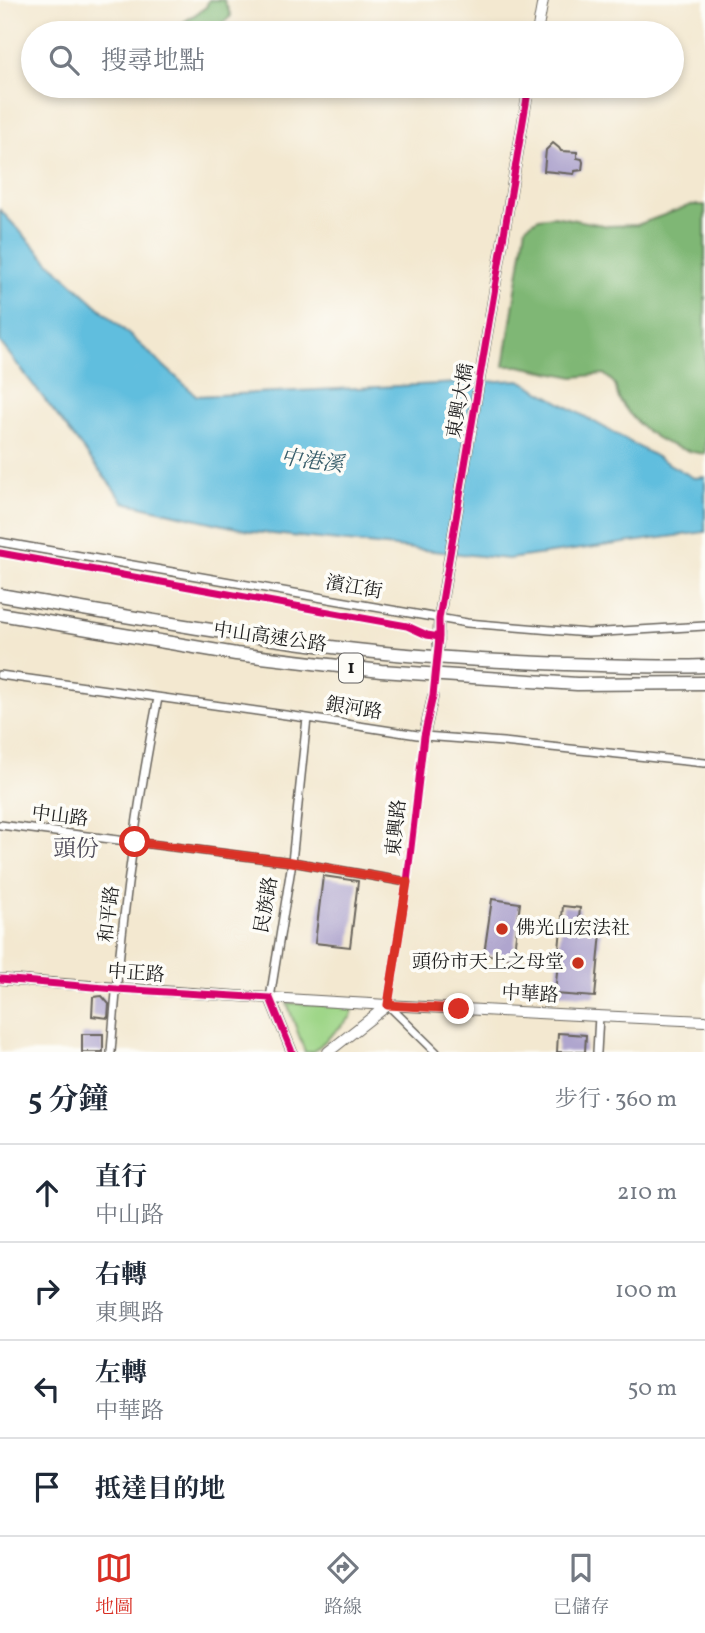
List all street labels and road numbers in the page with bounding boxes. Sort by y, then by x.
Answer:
street label: 東興大橋 [442,361,480,441]
street label: 濱江街 [324,570,384,606]
street label: 中山高速公路 [212,617,328,659]
road number: 1 [339,654,363,682]
street label: 銀河路 [324,692,384,726]
street label: 東興路 [381,798,413,858]
street label: 中山路 [30,801,90,833]
street label: 民族路 [249,875,285,935]
street label: 和平路 [94,884,126,944]
street label: 中正路 [107,959,165,989]
street label: 中華路 [501,981,559,1009]

